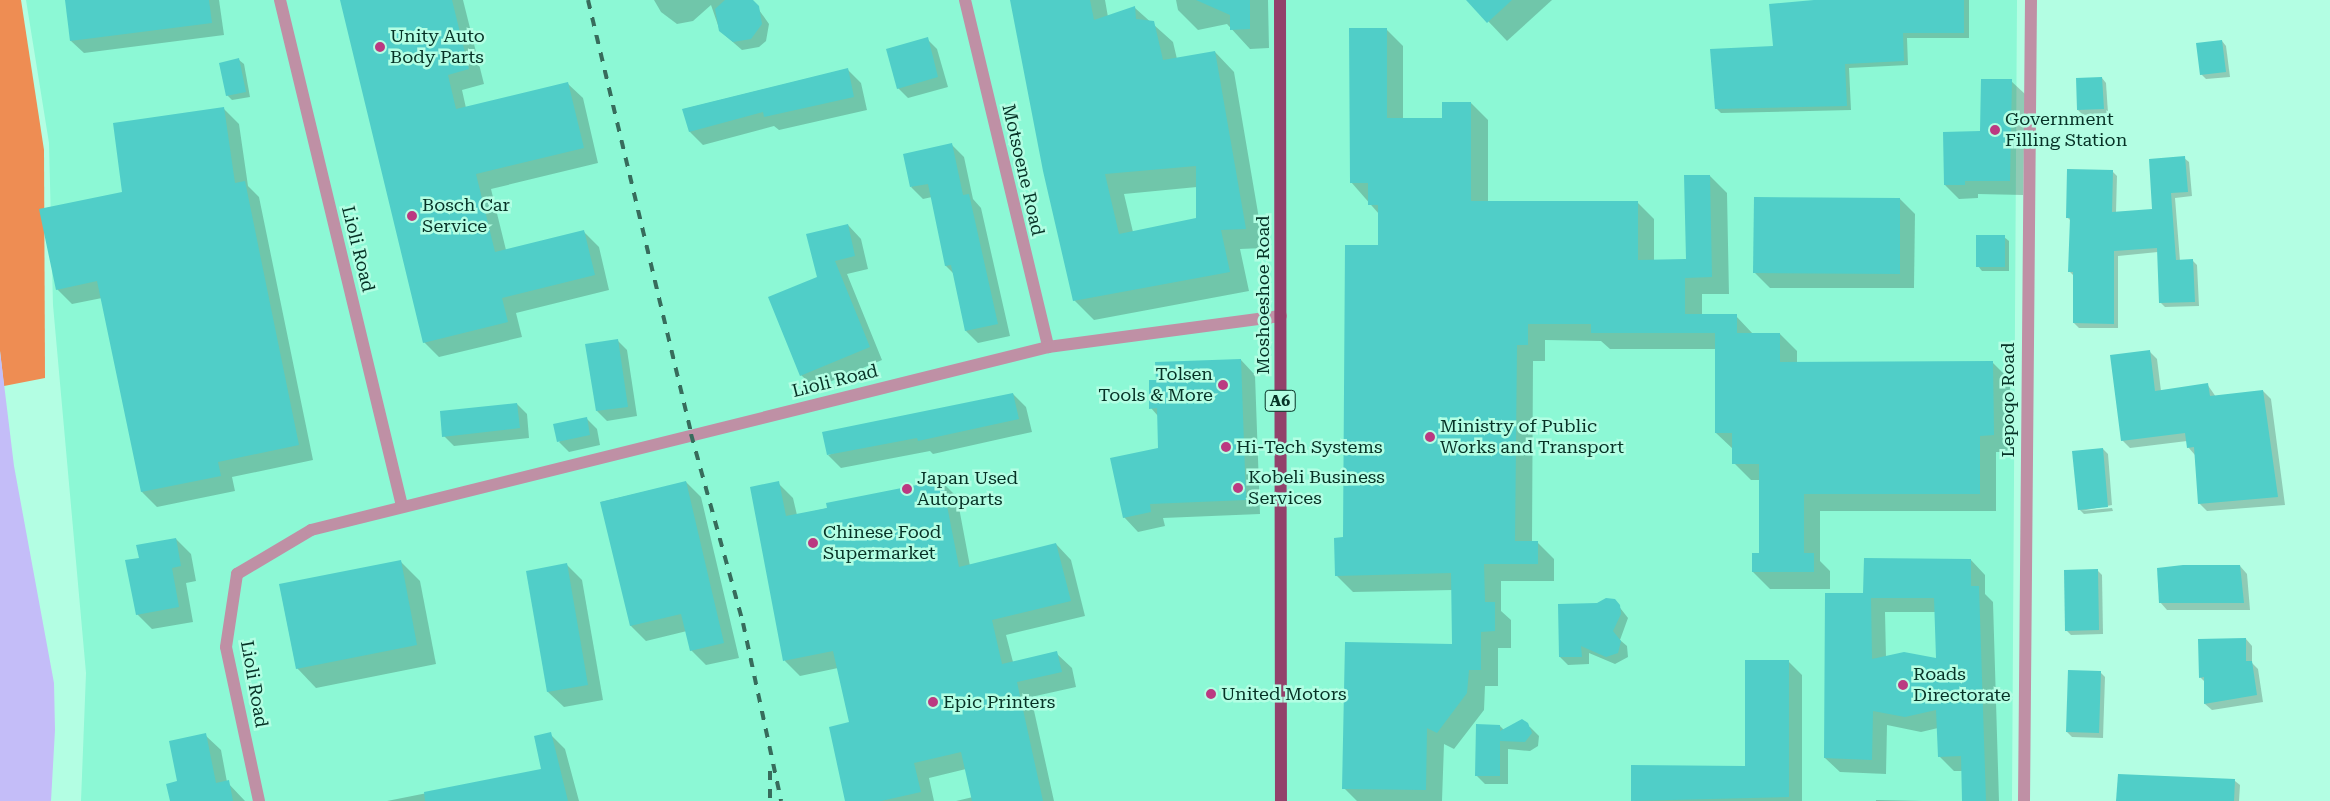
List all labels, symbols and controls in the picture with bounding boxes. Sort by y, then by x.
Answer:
place label: Unity Auto Body Parts [390,26,485,68]
marker: Unity Auto Body Parts [374,41,386,53]
street label: Motsoene Road [997,102,1049,238]
place label: Government Filling Station [2005,109,2127,152]
marker: Government Filling Station [1989,124,2001,136]
place label: Bosch Car Service [422,195,510,238]
street label: Lioli Road [337,204,379,294]
marker: Bosch Car Service [406,210,418,222]
street label: Moshoeshoe Road [1252,215,1274,375]
street label: Lepoqo Road [1997,343,2019,457]
street label: Lioli Road [790,360,880,402]
place label: Tolsen Tools & More [1098,364,1213,406]
marker: Tolsen Tools & More [1217,379,1229,391]
road number: A6 [1264,388,1296,414]
place label: Ministry of Public Works and Transport [1440,416,1624,458]
marker: Ministry of Public Works and Transport [1424,431,1436,443]
place label: Hi-Tech Systems [1236,436,1382,458]
marker: Hi-Tech Systems [1220,441,1232,453]
place label: Kobeli Business Services [1248,467,1385,509]
place label: Japan Used Autoparts [917,468,1018,510]
marker: Kobeli Business Services [1232,482,1244,494]
marker: Japan Used Autoparts [901,483,913,495]
place label: Chinese Food Supermarket [823,522,941,564]
marker: Chinese Food Supermarket [807,537,819,549]
street label: Lioli Road [236,639,272,729]
place label: Roads Directorate [1913,664,2011,706]
marker: Roads Directorate [1897,679,1909,691]
place label: United Motors [1221,683,1347,705]
marker: United Motors [1205,688,1217,700]
place label: Epic Printers [943,691,1055,713]
marker: Epic Printers [927,696,939,708]

